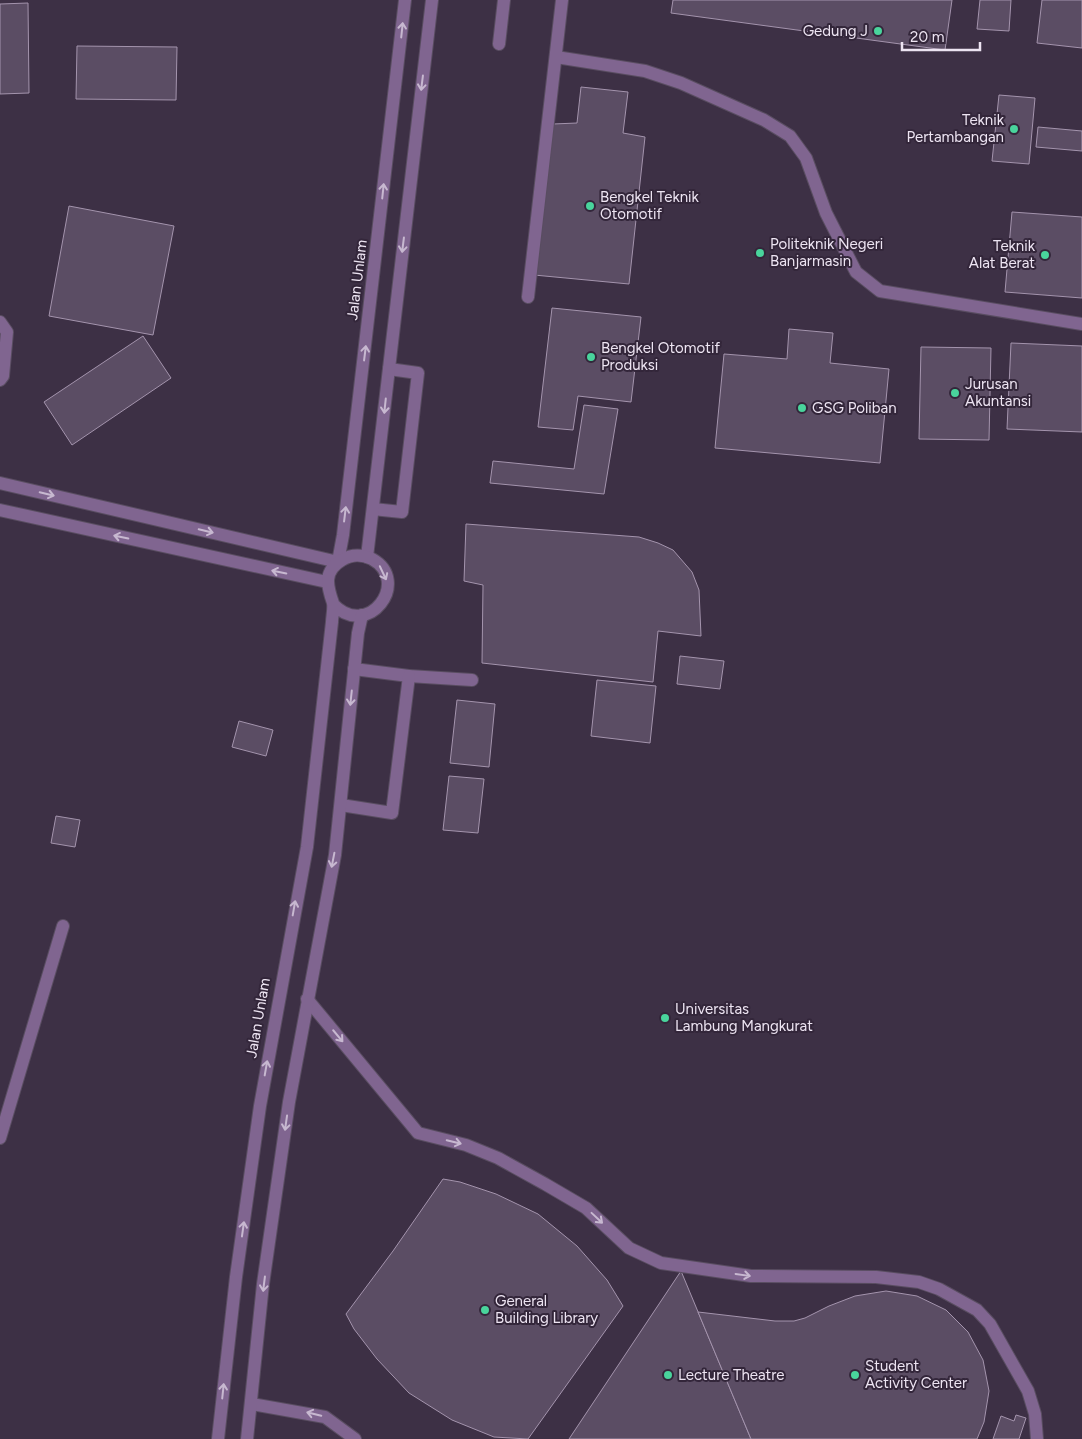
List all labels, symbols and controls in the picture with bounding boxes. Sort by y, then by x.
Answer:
scale bar [902,20,980,52]
one-way arrow [397,22,407,38]
place label: Gedung J [803,22,868,40]
marker: Gedung J [872,25,884,37]
text: 20 m [910,28,944,46]
one-way arrow [417,75,427,91]
place label: Teknik Pertambangan [907,111,1005,146]
marker: Teknik Pertambangan [1008,123,1020,135]
one-way arrow [378,184,388,200]
place label: Bengkel Teknik Otomotif [600,188,700,223]
marker: Bengkel Teknik Otomotif [584,200,596,212]
place label: Politeknik Negeri Banjarmasin [770,235,883,270]
one-way arrow [398,236,408,252]
place label: Teknik Alat Berat [969,237,1036,272]
street label: Jalan Unlam [343,239,371,321]
marker: Politeknik Negeri Banjarmasin [754,247,766,259]
marker: Teknik Alat Berat [1039,249,1051,261]
place label: Bengkel Otomotif Produksi [601,339,720,374]
one-way arrow [360,345,370,361]
marker: Bengkel Otomotif Produksi [585,351,597,363]
place label: Jurusan Akuntansi [965,375,1031,410]
marker: Jurusan Akuntansi [949,387,961,399]
one-way arrow [380,398,390,414]
place label: GSG Poliban [812,399,897,417]
marker: GSG Poliban [796,402,808,414]
one-way arrow [39,490,55,499]
one-way arrow [341,507,351,523]
one-way arrow [197,527,213,536]
one-way arrow [113,532,129,541]
one-way arrow [379,566,389,581]
one-way arrow [272,567,288,576]
one-way arrow [346,690,356,706]
one-way arrow [328,851,338,867]
one-way arrow [290,901,300,917]
street label: Jalan Unlam [242,977,274,1059]
place label: Universitas Lambung Mangkurat [675,1000,813,1035]
marker: Universitas Lambung Mangkurat [659,1012,671,1024]
one-way arrow [333,1030,344,1043]
one-way arrow [262,1061,272,1077]
one-way arrow [281,1115,291,1131]
one-way arrow [446,1138,462,1148]
one-way arrow [591,1212,603,1224]
one-way arrow [238,1222,248,1238]
one-way arrow [735,1270,751,1280]
one-way arrow [259,1276,269,1292]
place label: General Building Library [495,1292,598,1327]
marker: General Building Library [479,1304,491,1316]
place label: Student Activity Center [865,1357,967,1392]
place label: Lecture Theatre [678,1366,785,1384]
marker: Lecture Theatre [662,1369,674,1381]
marker: Student Activity Center [849,1369,861,1381]
one-way arrow [218,1383,228,1399]
one-way arrow [306,1409,322,1418]

